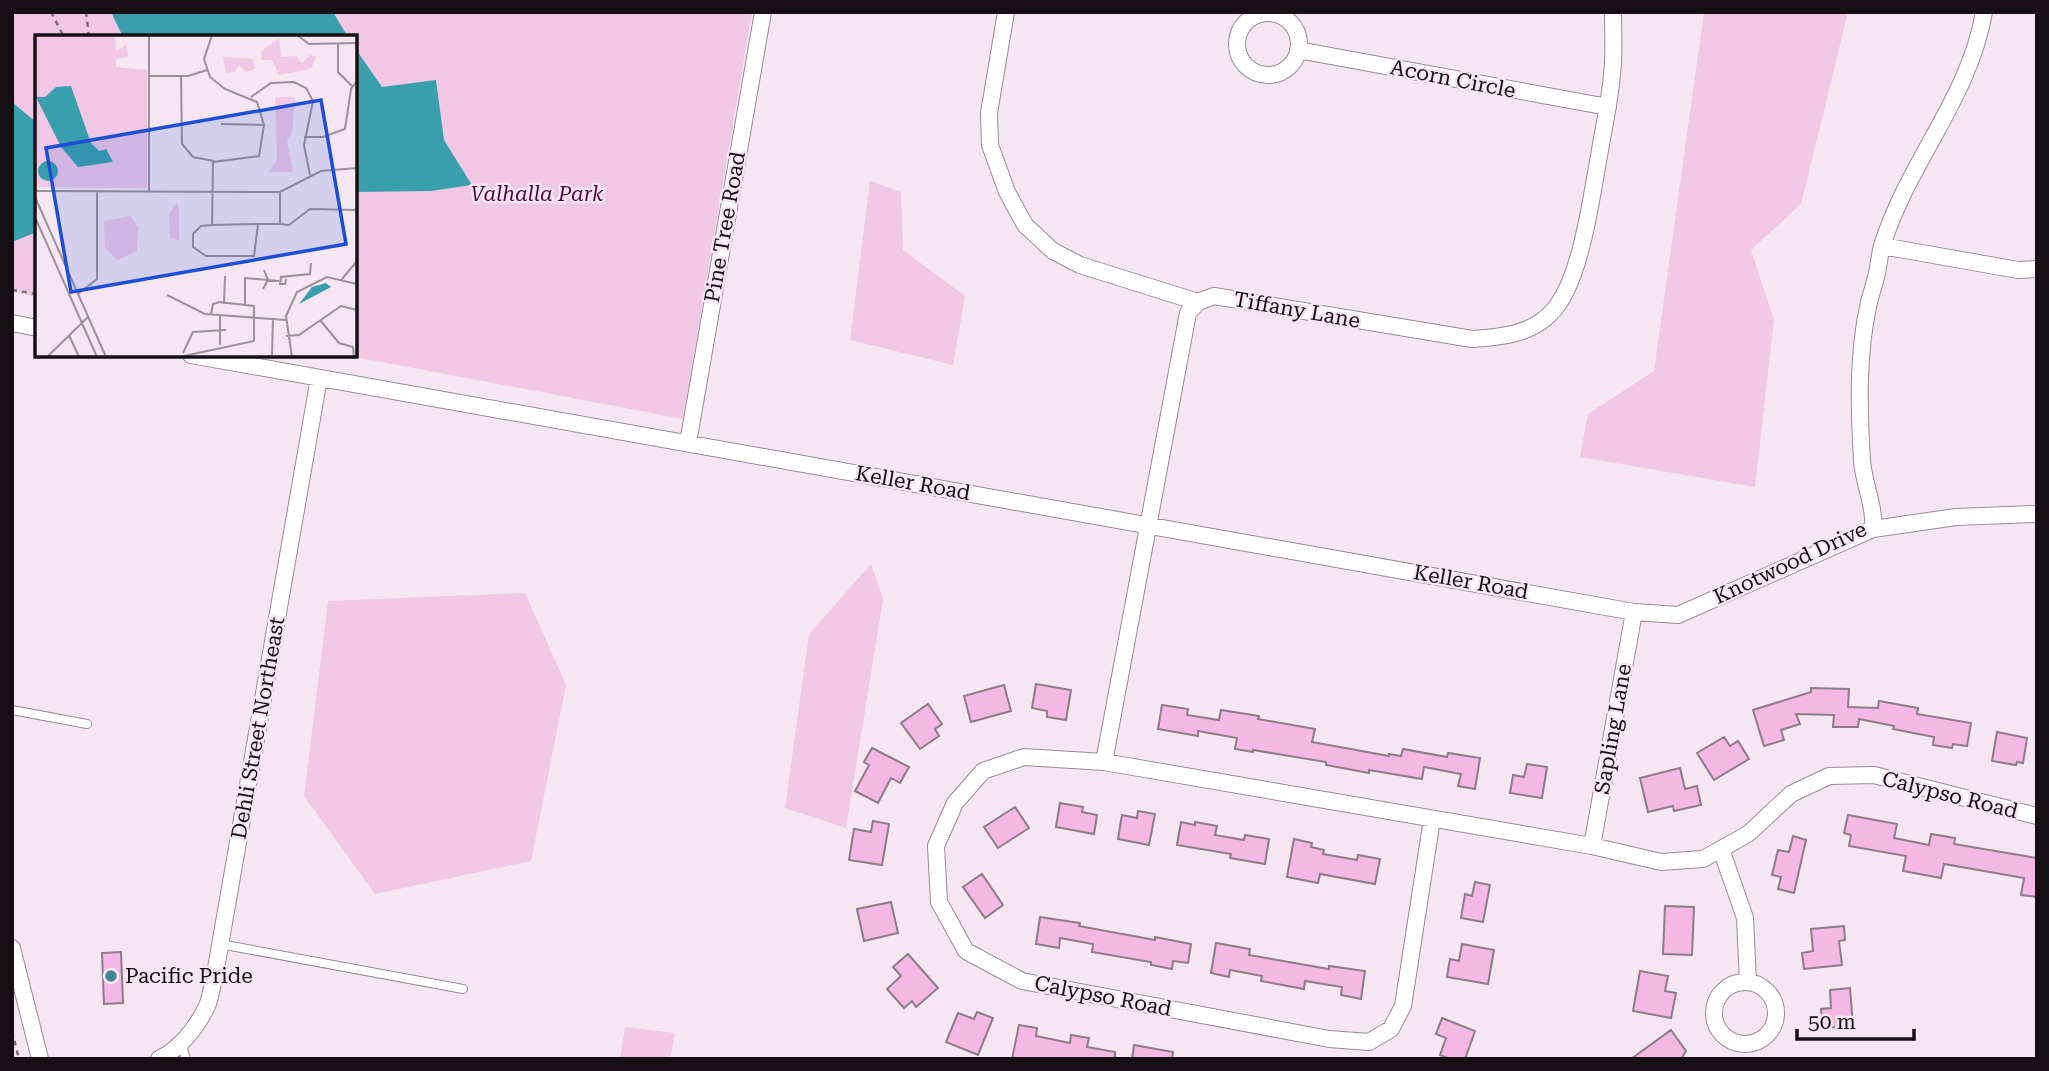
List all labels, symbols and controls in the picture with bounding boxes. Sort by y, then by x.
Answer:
inset map [35,35,357,357]
street label: Acorn Circle [1388,55,1518,103]
street label: Pine Tree Road [700,149,750,304]
park label: Valhalla Park [471,182,604,206]
street label: Tiffany Lane [1232,287,1362,333]
street label: Keller Road [854,461,973,505]
street label: Knotwood Drive [1710,517,1870,609]
street label: Keller Road [1412,560,1531,604]
street label: Dehli Street Northeast [227,615,289,841]
street label: Sapling Lane [1590,662,1636,796]
street label: Calypso Road [1880,767,2021,824]
place label: Pacific Pride [125,964,253,988]
marker: Pacific Pride [103,968,119,984]
street label: Calypso Road [1033,971,1174,1021]
scale bar [1797,998,1914,1042]
text: 50 m [1808,1010,1856,1034]

